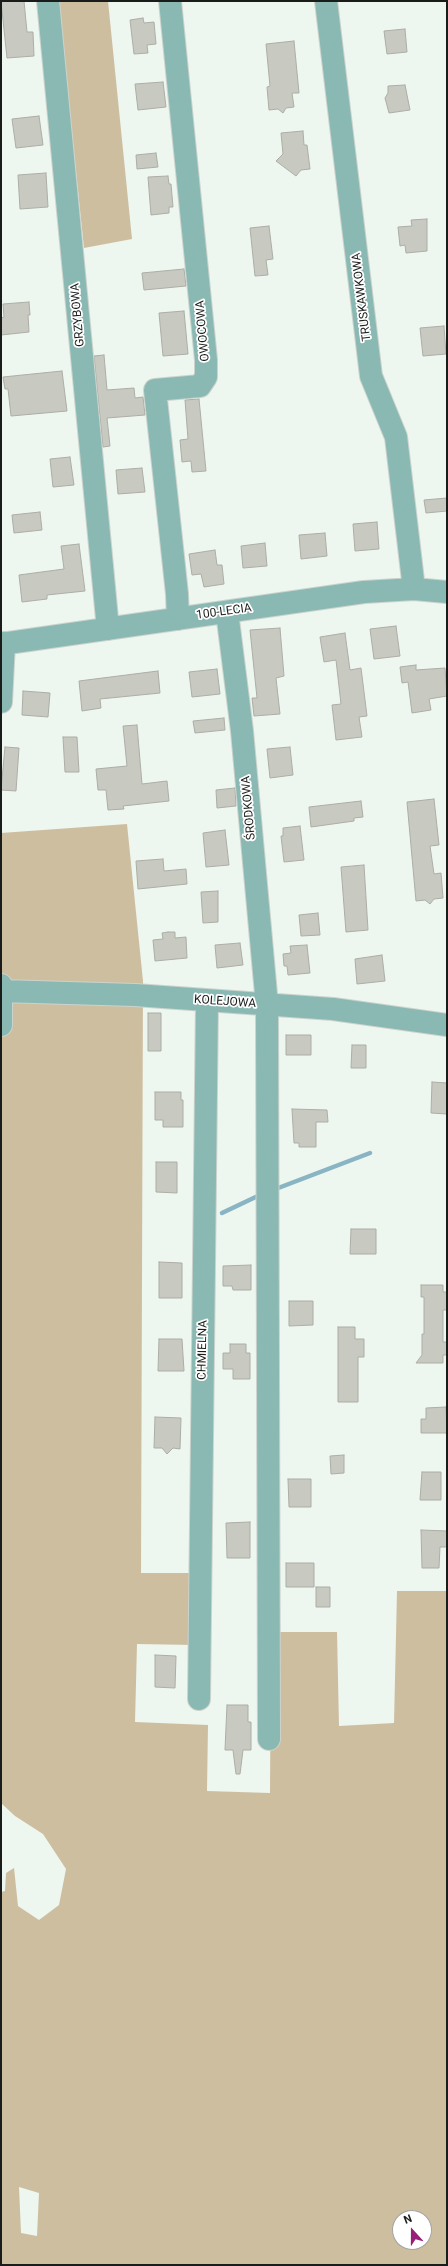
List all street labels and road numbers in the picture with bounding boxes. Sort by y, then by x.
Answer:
street label: TRUSKAWKOWA [349,252,375,342]
street label: GRZYBOWA [68,283,88,347]
street label: OWOCOWA [193,300,213,362]
street label: 100-LECIA [195,601,253,623]
street label: ŚRODKOWA [239,775,259,841]
street label: KOLEJOWA [194,993,256,1011]
street label: CHMIELNA [195,1320,211,1380]

